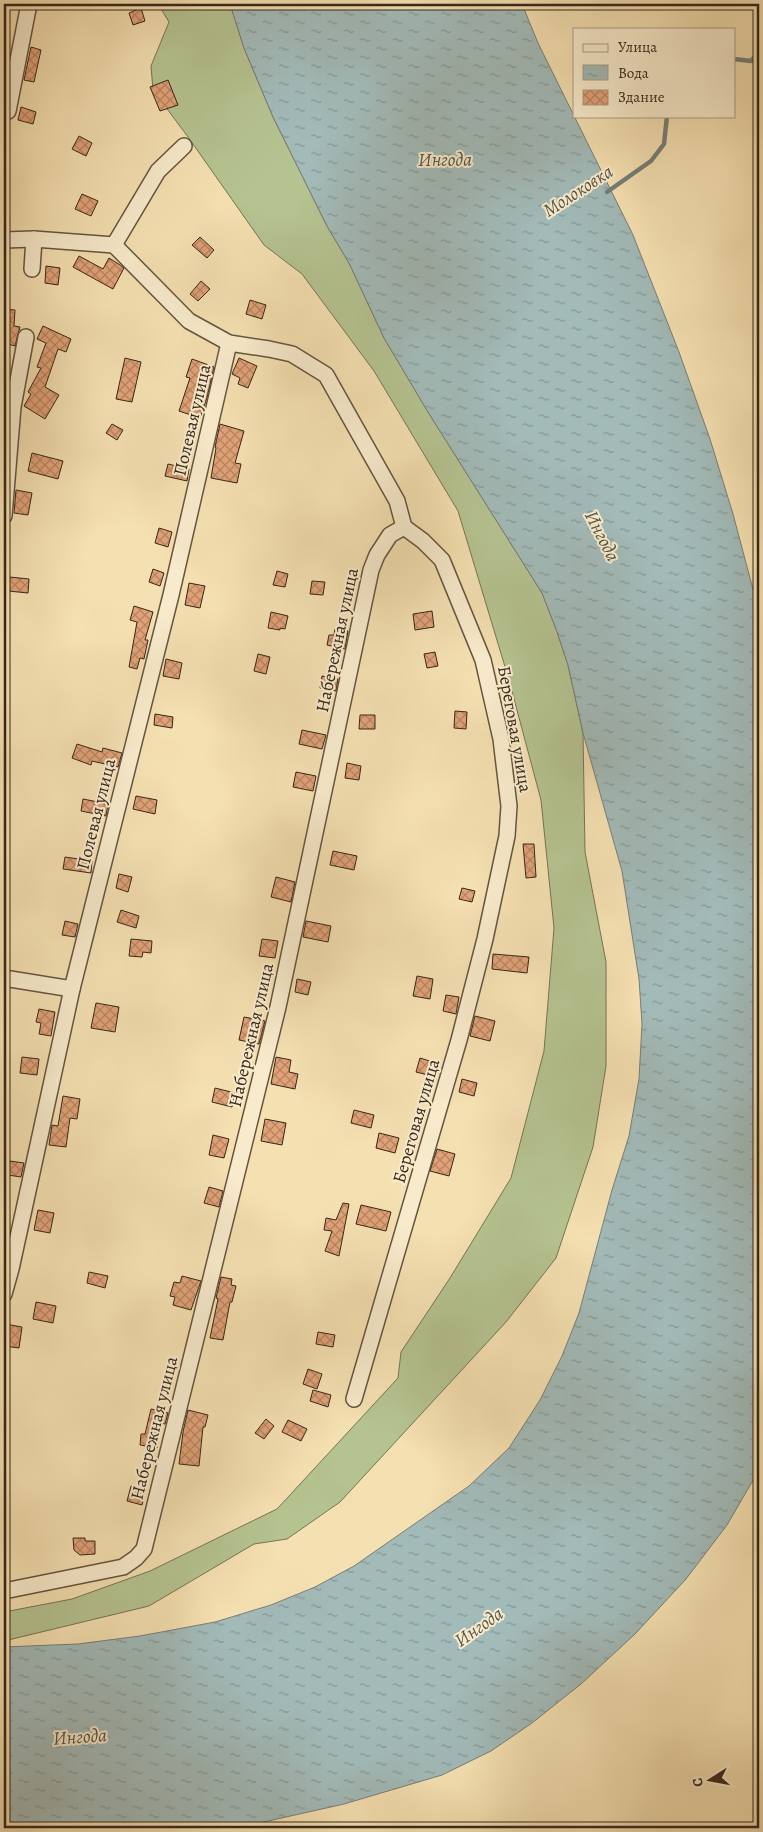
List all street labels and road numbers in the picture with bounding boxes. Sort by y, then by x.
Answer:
street label: Полевая улица [168,361,217,478]
street label: Набережная улица [310,565,364,714]
street label: Береговая улица [492,664,538,795]
street label: Полевая улица [71,755,122,872]
street label: Набережная улица [223,960,279,1109]
street label: Береговая улица [387,1055,445,1186]
street label: Набережная улица [125,1353,184,1502]

